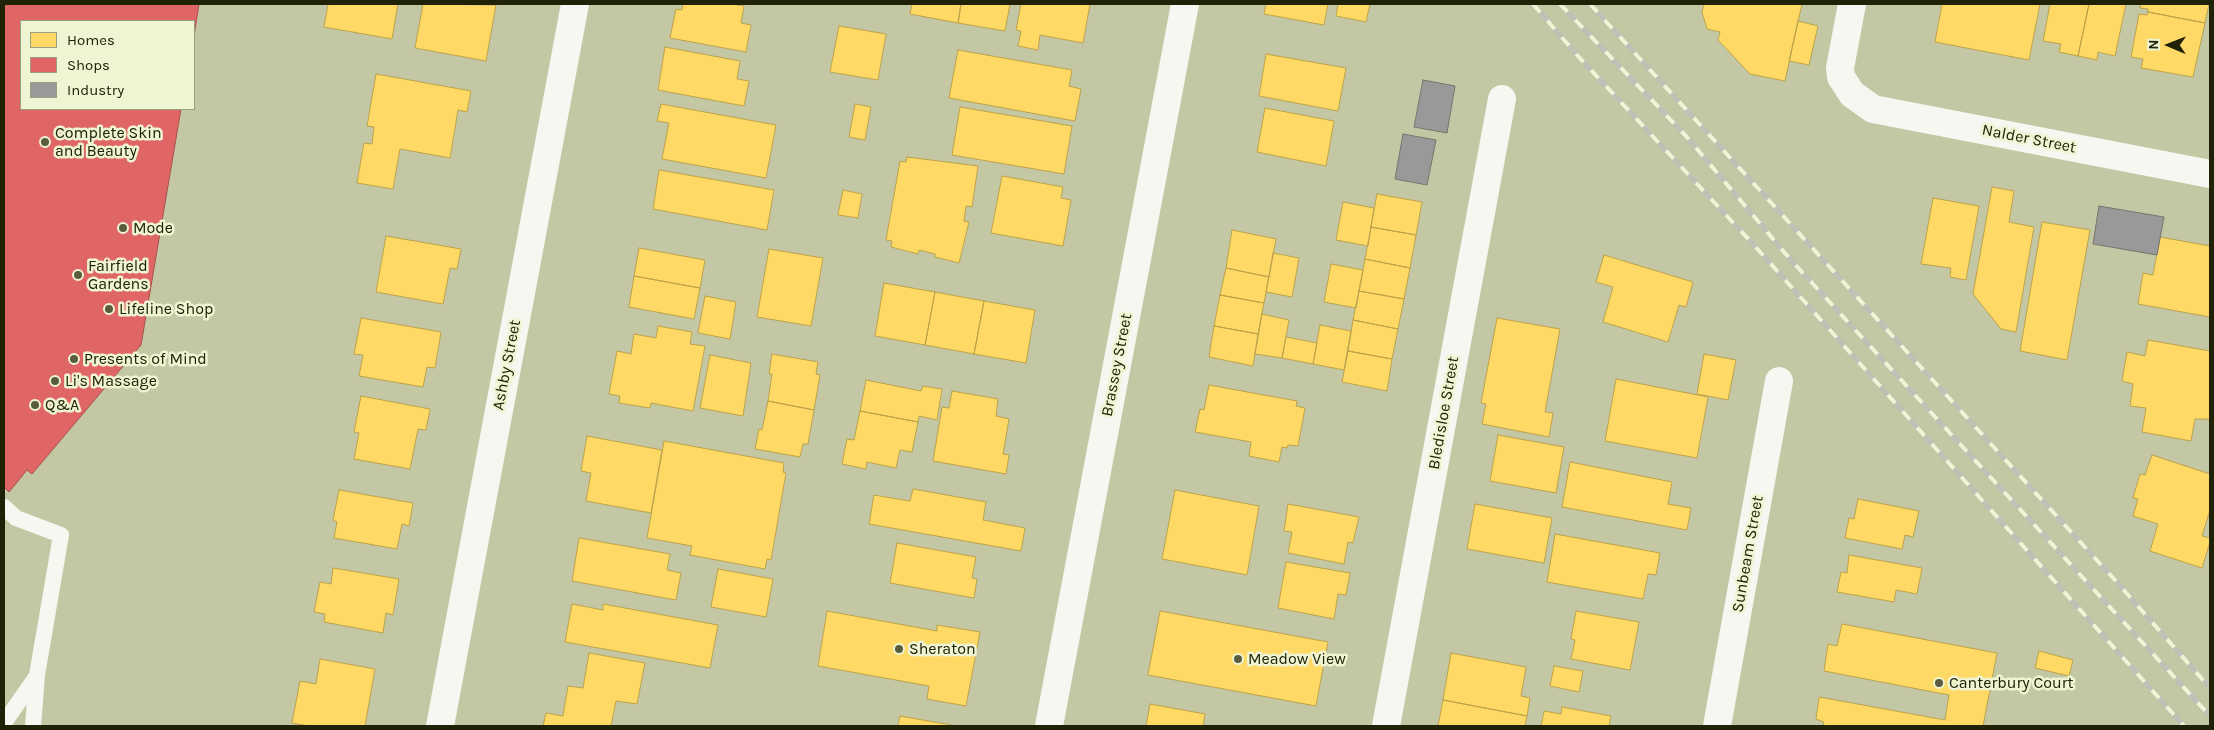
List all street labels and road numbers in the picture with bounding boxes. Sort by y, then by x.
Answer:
street label: Nalder Street [1980,120,2078,158]
street label: Brassey Street [1098,312,1136,418]
street label: Ashby Street [489,318,525,412]
street label: Bledisloe Street [1425,355,1463,471]
street label: Sunbeam Street [1728,494,1768,614]

